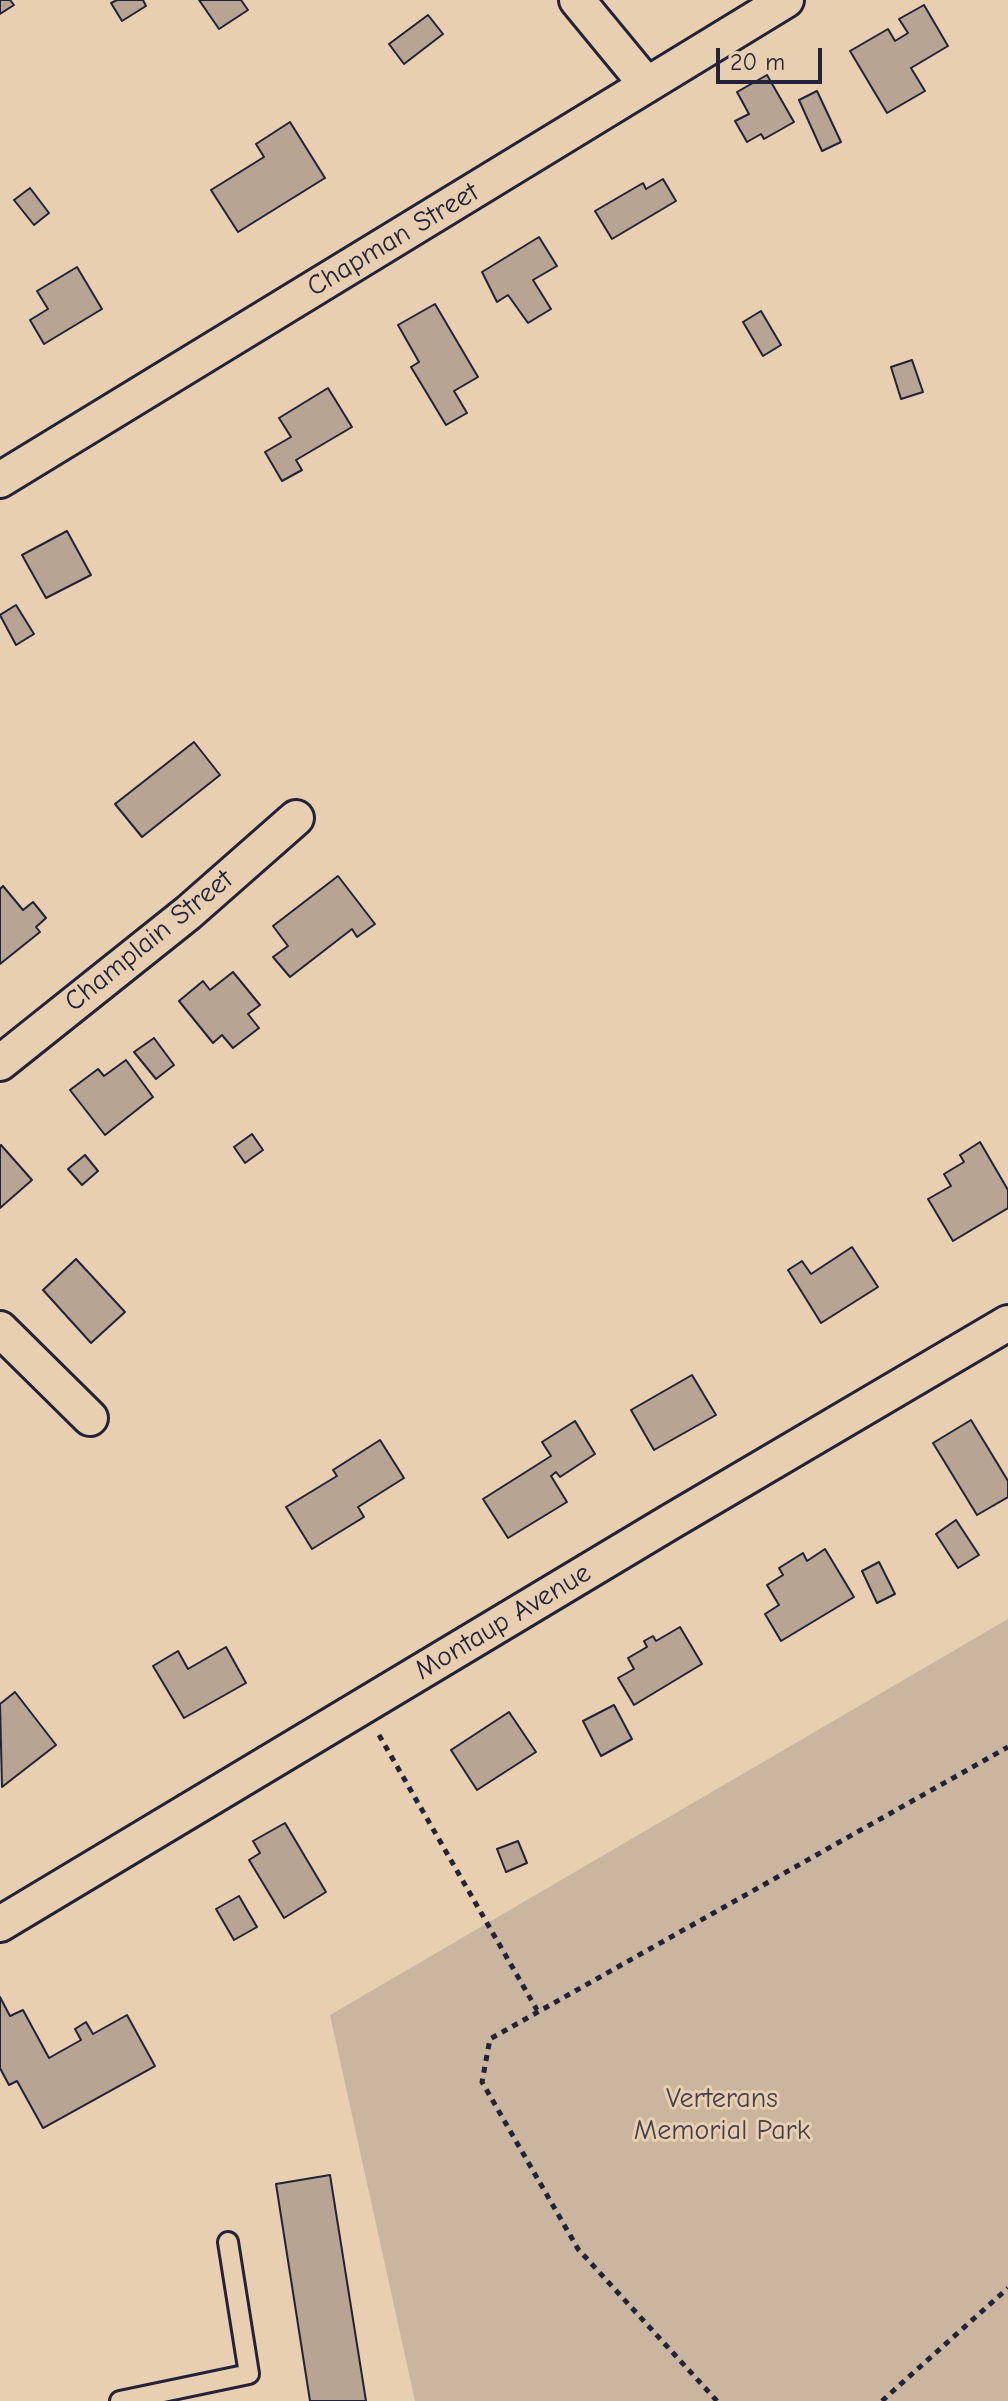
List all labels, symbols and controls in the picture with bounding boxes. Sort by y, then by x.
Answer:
scale bar [720,32,826,82]
text: 20 m [730,48,785,76]
street label: Chapman Street [301,176,485,304]
street label: Champlain Street [58,863,240,1019]
street label: Montaup Avenue [409,1556,597,1688]
park label: Verterans Memorial Park [634,2082,810,2148]

